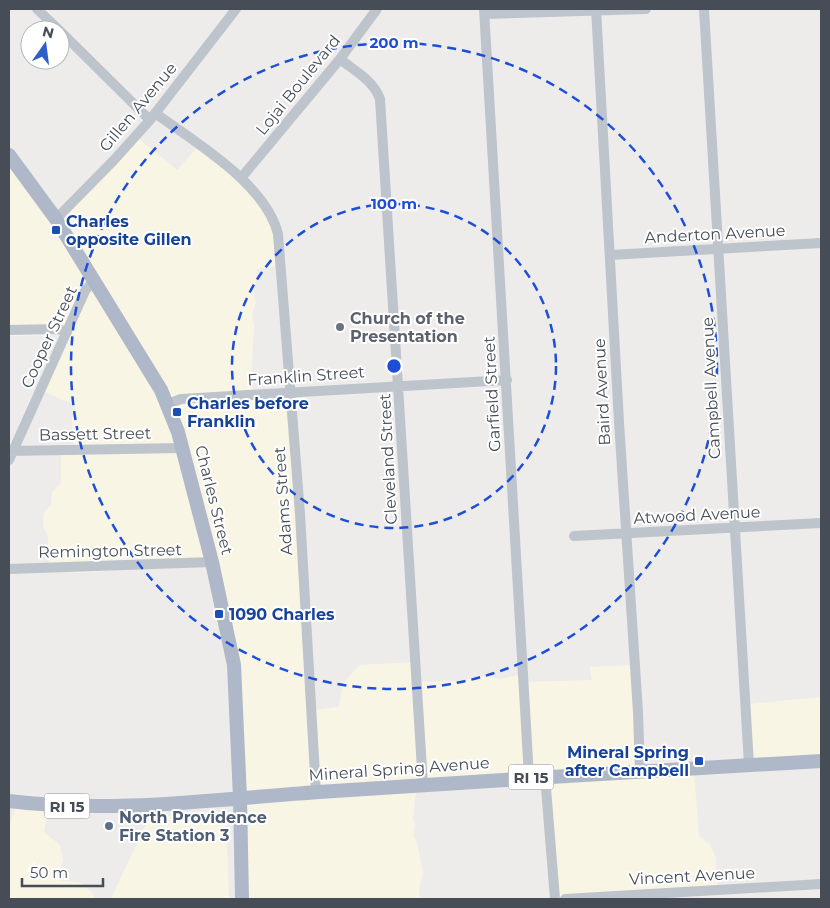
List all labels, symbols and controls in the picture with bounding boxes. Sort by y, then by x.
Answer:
north arrow [20,20,70,70]
text: N [40,22,56,42]
street label: Lojai Boulevard [252,31,344,139]
text: 200 m [369,33,419,52]
street label: Gillen Avenue [95,59,181,155]
text: 100 m [371,194,417,213]
place label: Charles opposite Gillen [66,212,192,249]
street label: Anderton Avenue [644,221,786,247]
marker: Charles opposite Gillen [50,224,62,236]
street label: Cooper Street [17,282,81,391]
place label: Church of the Presentation [350,309,465,346]
street label: Campbell Avenue [698,317,724,459]
marker: Church of the Presentation [334,321,346,333]
street label: Garfield Street [479,335,505,452]
street label: Baird Avenue [590,338,614,446]
centre of rings [385,357,403,375]
street label: Franklin Street [247,362,366,390]
street label: Cleveland Street [375,392,401,525]
place label: Charles before Franklin [187,394,309,431]
marker: Charles before Franklin [171,406,183,418]
street label: Bassett Street [39,424,152,444]
street label: Charles Street [191,443,237,557]
street label: Adams Street [270,445,296,556]
street label: Atwood Avenue [633,502,761,528]
street label: Remington Street [38,540,183,562]
place label: 1090 Charles [229,605,335,624]
marker: 1090 Charles [213,608,225,620]
place label: Mineral Spring after Campbell [565,743,689,780]
street label: Mineral Spring Avenue [308,753,490,785]
marker: Mineral Spring after Campbell [693,755,705,767]
road number: RI 15 [508,764,554,790]
road number: RI 15 [44,794,90,818]
place label: North Providence Fire Station 3 [119,808,267,845]
marker: North Providence Fire Station 3 [103,820,115,832]
scale bar [22,856,104,888]
text: 50 m [30,863,68,882]
street label: Vincent Avenue [628,863,756,889]

